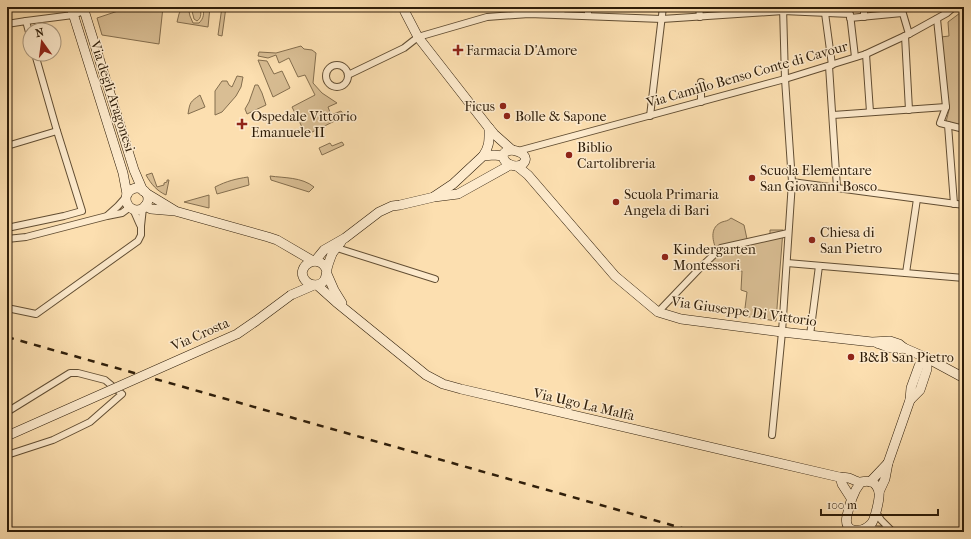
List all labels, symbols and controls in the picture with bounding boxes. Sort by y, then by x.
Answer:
north arrow [22,22,62,62]
text: N [34,25,46,40]
street label: Via degli Aragonesi [86,37,139,154]
street label: Via Camillo Benso Conte di Cavour [643,38,850,112]
place label: Farmacia D'Amore [466,42,577,59]
marker: Farmacia D'Amore [453,45,463,55]
place label: Ficus [464,98,495,115]
marker: Ficus [498,101,508,111]
place label: Ospedale Vittorio Emanuele II [251,108,357,141]
place label: Bolle & Sapone [515,108,607,125]
marker: Bolle & Sapone [502,111,512,121]
marker: Ospedale Vittorio Emanuele II [236,118,248,130]
place label: Biblio Cartolibreria [577,139,656,172]
marker: Biblio Cartolibreria [564,150,574,160]
place label: Scuola Elementare San Giovanni Bosco [760,162,877,195]
marker: Scuola Elementare San Giovanni Bosco [747,173,757,183]
place label: Scuola Primaria Angela di Bari [623,186,719,219]
marker: Scuola Primaria Angela di Bari [611,197,621,207]
place label: Chiesa di San Pietro [820,224,882,257]
marker: Chiesa di San Pietro [807,235,817,245]
place label: Kindergarten Montessori [673,241,756,274]
marker: Kindergarten Montessori [660,252,670,262]
street label: Via Giuseppe Di Vittorio [669,293,818,330]
street label: Via Crosta [168,314,232,355]
place label: B&B San Pietro [859,349,954,366]
marker: B&B San Pietro [846,352,856,362]
street label: Via Ugo La Malfa [531,384,637,425]
scale bar [821,491,938,517]
text: 100 m [827,498,857,512]

